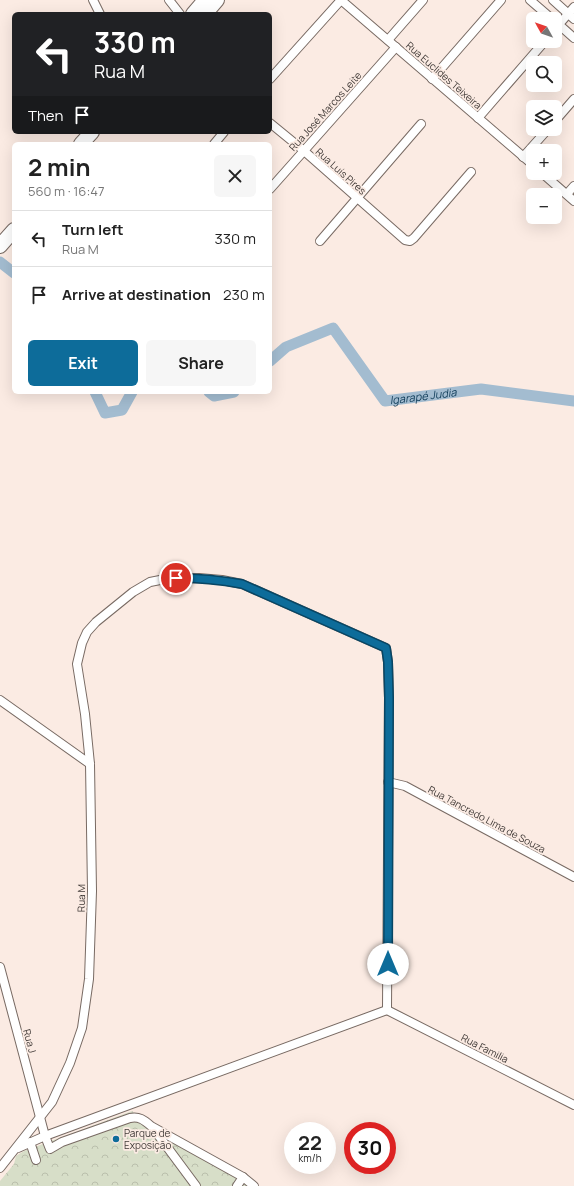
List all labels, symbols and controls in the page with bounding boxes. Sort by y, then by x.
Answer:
north arrow [526,12,562,48]
map controls [526,12,562,224]
text: 330 m [94,23,176,61]
icon: left [28,28,80,80]
street label: Rua Euclides Teixeira [403,38,485,112]
button: search [526,56,562,92]
text: Rua M [94,59,145,83]
street label: Rua José Marcos Leite [286,68,365,154]
button: layers [526,100,562,136]
icon: arrive [71,104,93,126]
text: Then [28,105,63,126]
button: + [526,144,562,180]
street label: Rua Luís Pires [313,145,369,197]
text: 2 min [28,150,90,183]
button: close [214,155,256,197]
text: 560 m · 16:47 [28,182,105,200]
button: − [526,188,562,224]
text: Turn left [62,219,124,240]
icon: left [28,228,50,250]
text: 330 m [215,228,256,249]
text: Rua M [62,240,99,258]
icon: arrive [28,284,50,306]
text: Arrive at destination [62,284,211,305]
text: 230 m [223,284,265,305]
button: Exit [28,340,138,386]
button: Share [146,340,256,386]
water label: Igarapé Judia [389,384,458,407]
pin [159,561,193,595]
icon: arrive [165,567,187,589]
street label: Rua Tancredo Lima de Souza [426,782,548,856]
street label: Rua M [74,884,88,912]
position arrow [367,943,409,985]
street label: Rua J [20,1027,40,1055]
street label: Rua Familia [459,1030,511,1066]
speed limit sign: 30 [344,1122,396,1174]
place label: Parque de Exposição [124,1126,171,1152]
text: 22 [298,1129,322,1156]
marker: Parque de Exposição [111,1134,121,1144]
text: km/h [298,1151,322,1165]

